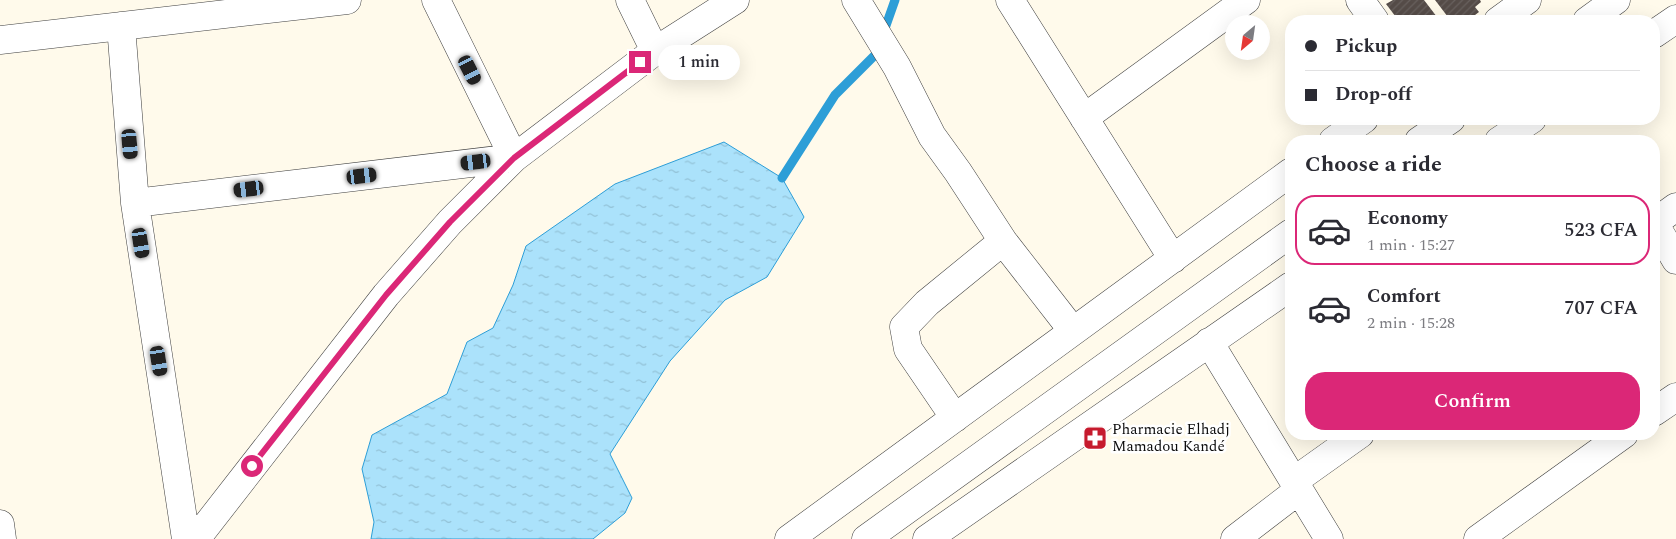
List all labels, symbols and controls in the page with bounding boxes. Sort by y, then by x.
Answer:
north arrow [1225,15,1270,60]
map controls [1225,15,1270,60]
text: Pickup [1335,32,1397,61]
callout: 1 min [658,44,740,80]
text: 1 min [678,50,720,74]
route end [629,51,651,73]
car [456,53,483,87]
text: Drop-off [1335,80,1412,109]
car [121,128,138,160]
text: Choose a ride [1305,148,1442,181]
car [460,153,491,171]
car [346,167,377,185]
car [233,180,264,198]
text: Economy [1367,204,1448,233]
icon: car [1307,208,1352,253]
text: 523 CFA [1564,216,1638,245]
car [131,227,150,259]
text: 1 min · 15:27 [1367,233,1455,257]
text: Comfort [1367,282,1441,311]
icon: car [1307,286,1352,331]
text: 707 CFA [1564,294,1638,323]
text: 2 min · 15:28 [1367,311,1455,335]
car [149,345,168,377]
button: Confirm [1305,372,1640,430]
place label: Pharmacie Elhadj Mamadou Kandé [1112,418,1230,458]
pharmacy icon: Pharmacie Elhadj Mamadou Kandé [1082,425,1108,451]
route start [241,455,263,477]

